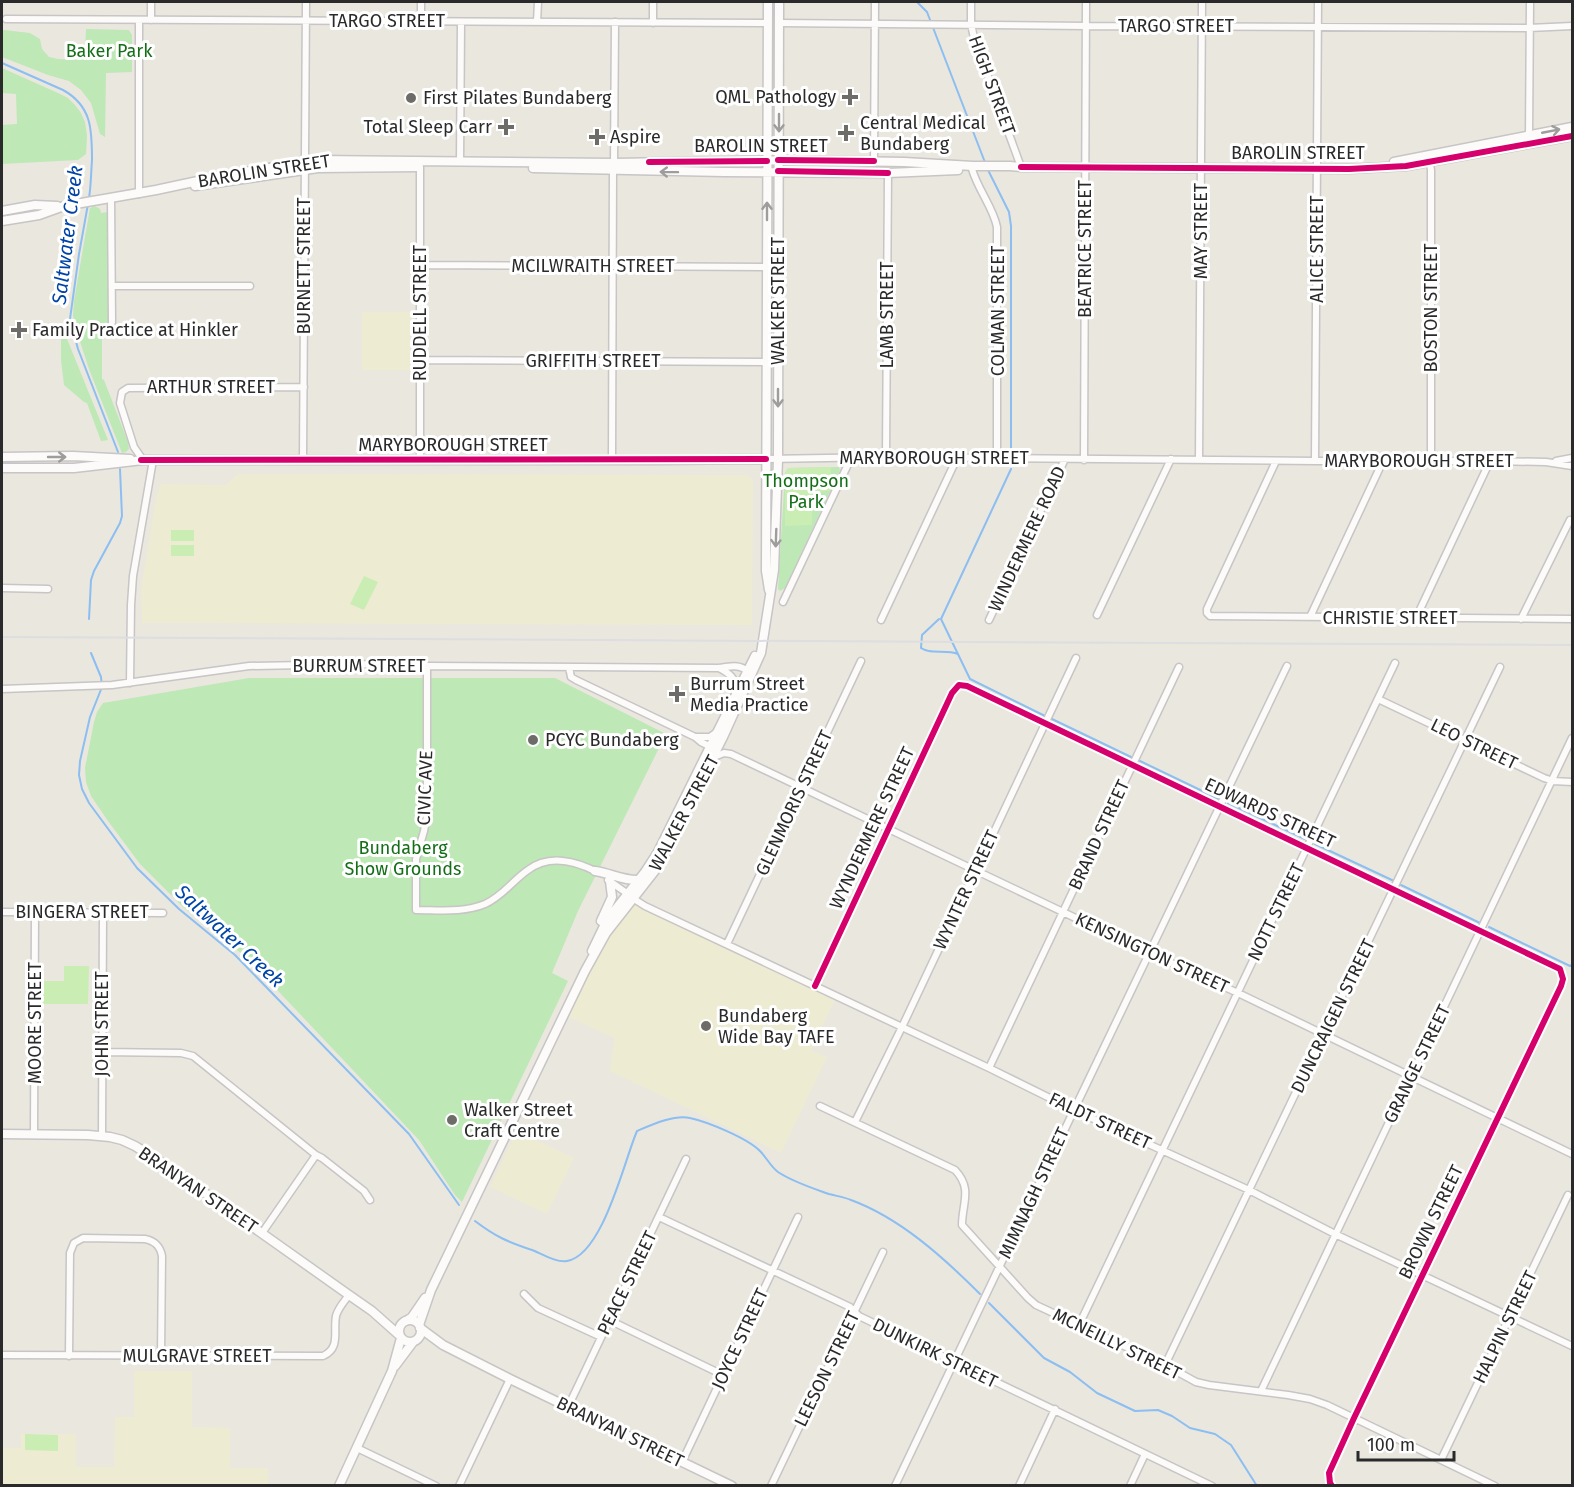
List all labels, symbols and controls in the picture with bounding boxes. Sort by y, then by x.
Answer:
street label: TARGO STREET [329,10,446,32]
street label: TARGO STREET [1118,15,1235,37]
street label: HIGH STREET [964,32,1020,138]
park label: Baker Park [66,40,153,62]
place label: QML Pathology [715,86,836,108]
place label: First Pilates Bundaberg [423,87,612,109]
marker: QML Pathology [841,88,859,106]
marker: First Pilates Bundaberg [404,91,418,105]
place label: Central Medical Bundaberg [860,112,986,155]
one-way arrow [773,113,784,133]
place label: Total Sleep Carr [363,116,492,138]
marker: Total Sleep Carr [497,118,515,136]
marker: Central Medical Bundaberg [837,124,855,142]
one-way arrow [1541,125,1560,136]
place label: Aspire [610,126,661,148]
marker: Aspire [588,128,606,146]
street label: BAROLIN STREET [694,135,829,157]
street label: BAROLIN STREET [1231,142,1366,164]
street label: BAROLIN STREET [196,150,333,192]
water label: Saltwater Creek [46,164,87,307]
one-way arrow [659,166,679,177]
street label: BEATRICE STREET [1074,179,1096,318]
street label: MAY STREET [1190,182,1212,279]
street label: ALICE STREET [1306,195,1328,303]
street label: BURNETT STREET [293,197,315,335]
one-way arrow [761,202,773,222]
street label: WALKER STREET [767,236,789,365]
street label: BOSTON STREET [1420,243,1442,373]
street label: RUDDELL STREET [409,244,431,381]
street label: COLMAN STREET [987,245,1009,376]
street label: MCILWRAITH STREET [511,255,675,277]
street label: LAMB STREET [876,261,898,369]
place label: Family Practice at Hinkler [32,319,238,341]
marker: Family Practice at Hinkler [10,321,28,339]
street label: GRIFFITH STREET [525,350,661,372]
street label: ARTHUR STREET [147,376,276,398]
one-way arrow [772,387,784,407]
street label: MARYBOROUGH STREET [358,434,549,456]
street label: MARYBOROUGH STREET [839,447,1030,469]
street label: MARYBOROUGH STREET [1324,450,1515,472]
one-way arrow [47,451,67,462]
street label: WINDERMERE ROAD [984,463,1070,615]
park label: Thompson Park [763,470,849,513]
one-way arrow [770,528,781,548]
street label: CHRISTIE STREET [1322,607,1458,629]
street label: BURRUM STREET [292,655,426,677]
place label: Burrum Street Media Practice [690,673,809,716]
marker: Burrum Street Media Practice [668,685,686,703]
street label: LEO STREET [1427,714,1522,775]
street label: GLENMORIS STREET [751,726,838,879]
place label: PCYC Bundaberg [545,729,679,751]
marker: PCYC Bundaberg [526,733,540,747]
street label: WYNDERMERE STREET [825,743,920,913]
street label: CIVIC AVE [413,750,437,826]
street label: WALKER STREET [644,751,724,875]
street label: EDWARDS STREET [1201,773,1339,853]
street label: BRAND STREET [1064,776,1134,894]
street label: WYNTER STREET [929,826,1004,953]
park label: Bundaberg Show Grounds [344,837,462,880]
street label: NOTT STREET [1243,859,1309,964]
water label: Saltwater Creek [170,879,289,993]
street label: BINGERA STREET [15,901,150,923]
street label: KENSINGTON STREET [1072,908,1233,999]
street label: DUNCRAIGEN STREET [1286,935,1380,1097]
street label: MOORE STREET [24,961,46,1084]
street label: JOHN STREET [91,971,113,1077]
street label: GRANGE STREET [1379,1001,1455,1127]
place label: Bundaberg Wide Bay TAFE [718,1005,835,1048]
marker: Bundaberg Wide Bay TAFE [699,1019,713,1033]
street label: FALDT STREET [1045,1088,1155,1155]
place label: Walker Street Craft Centre [464,1099,573,1142]
marker: Walker Street Craft Centre [445,1113,459,1127]
street label: MIMNAGH STREET [994,1123,1074,1262]
street label: BRANYAN STREET [134,1142,262,1238]
street label: BROWN STREET [1394,1161,1468,1283]
street label: PEACE STREET [592,1227,662,1339]
street label: HALPIN STREET [1468,1266,1542,1387]
street label: JOYCE STREET [707,1284,773,1393]
street label: MCNEILLY STREET [1049,1303,1185,1385]
street label: LEESON STREET [790,1307,865,1430]
street label: DUNKIRK STREET [869,1313,1002,1393]
street label: MULGRAVE STREET [123,1345,272,1367]
street label: BRANYAN STREET [553,1392,688,1473]
scale bar [1358,1424,1454,1462]
text: 100 m [1367,1434,1415,1456]

